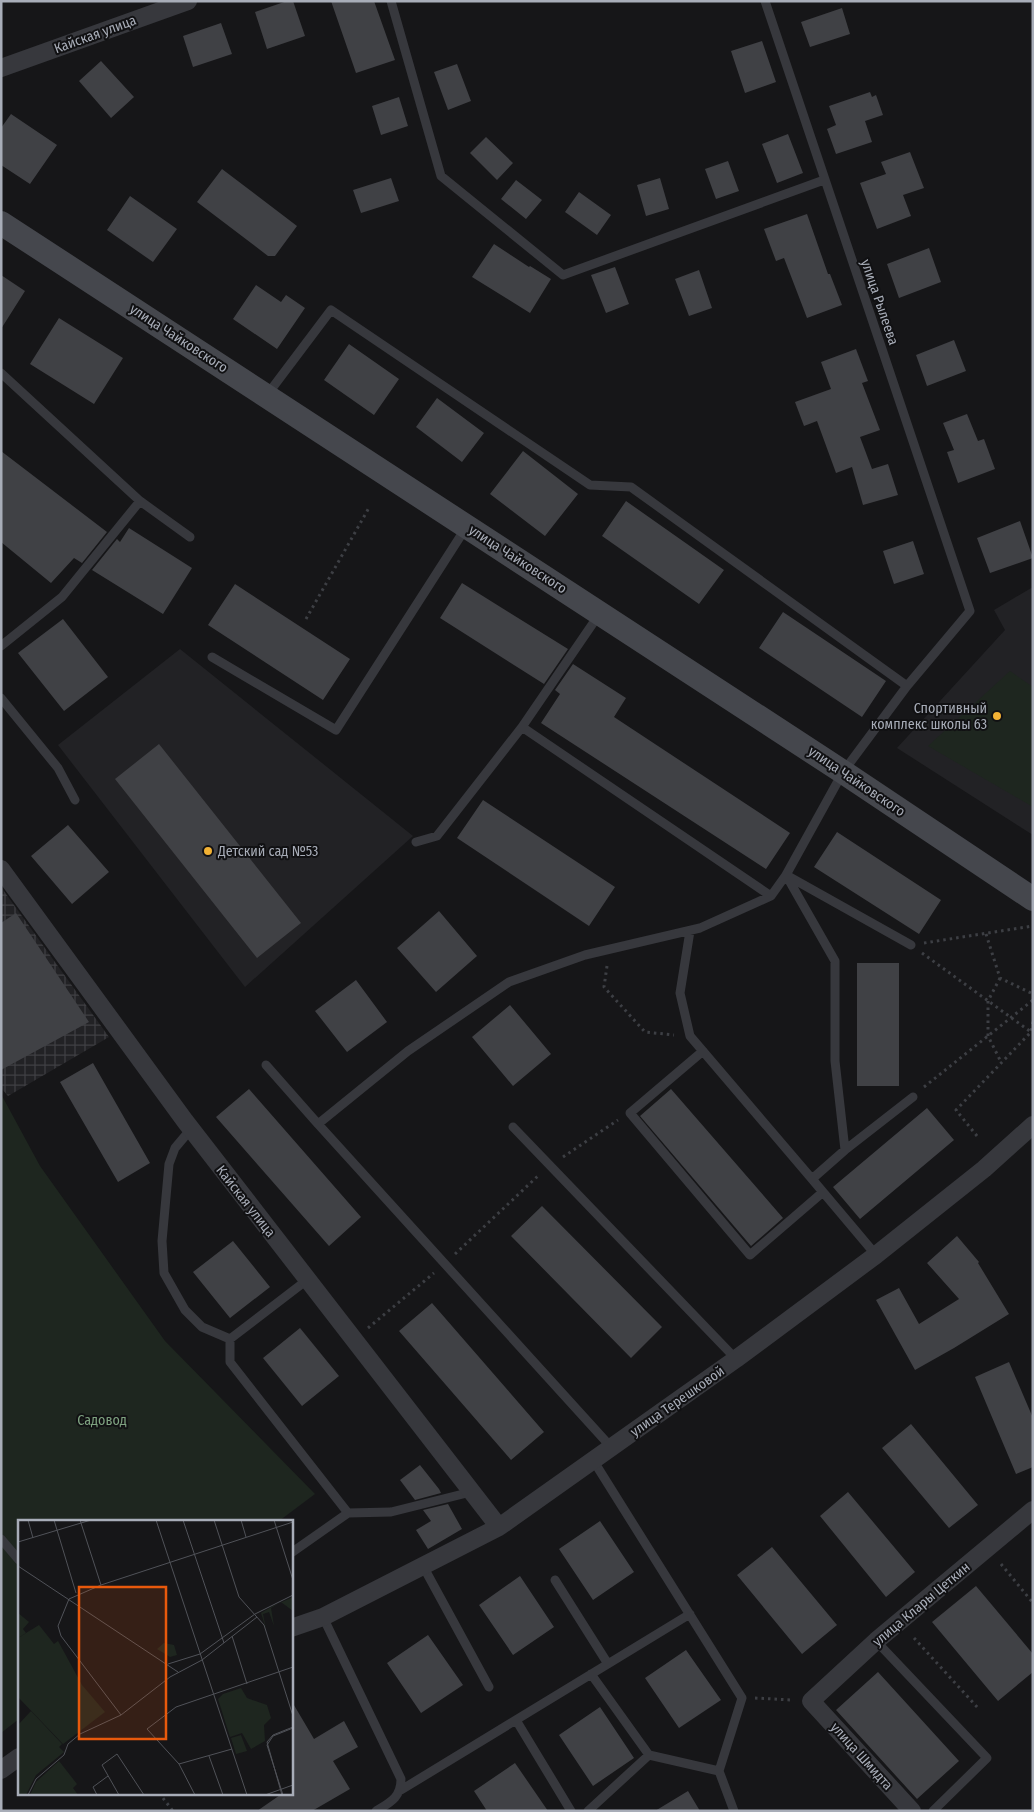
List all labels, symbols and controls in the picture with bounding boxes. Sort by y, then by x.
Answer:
street label: Кайская улица [52,12,139,57]
street label: улица Рылеева [857,257,902,347]
street label: улица Чайковского [127,300,231,376]
street label: улица Чайковского [466,521,570,597]
place label: Спортивный комплекс школы 63 [871,700,987,733]
marker: Спортивный комплекс школы 63 [991,710,1003,722]
street label: улица Чайковского [805,743,908,820]
place label: Детский сад №53 [217,843,318,860]
marker: Детский сад №53 [202,845,214,857]
street label: Кайская улица [212,1162,279,1241]
street label: улица Терешковой [627,1363,728,1440]
park label: Садовод [77,1412,127,1429]
inset map [18,1520,292,1794]
street label: улица Клары Цеткин [869,1559,974,1650]
street label: улица Шмидта [827,1719,896,1794]

